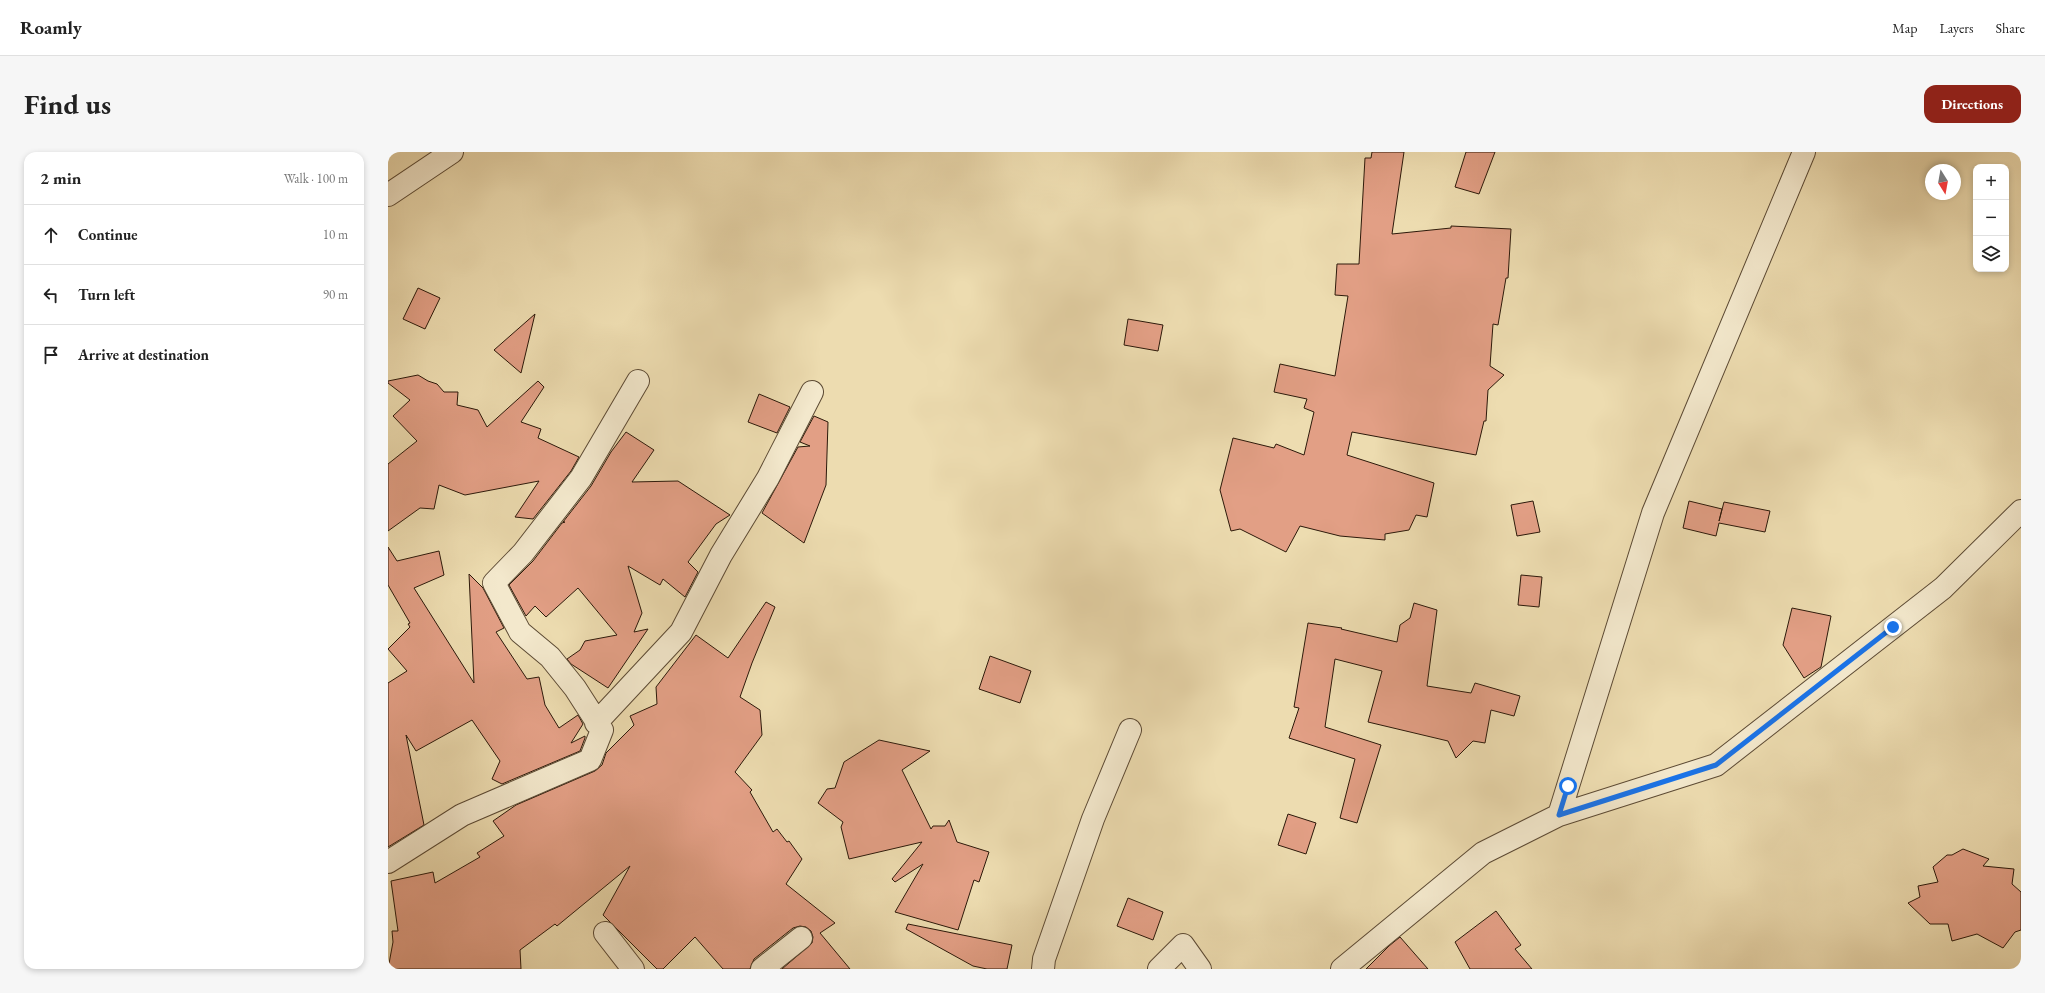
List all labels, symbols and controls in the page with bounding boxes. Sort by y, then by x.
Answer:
text: Roamly [20,15,82,40]
text: Map [1892,19,1917,37]
text: Layers [1939,19,1974,37]
text: Share [1996,19,2025,37]
button: Directions [1924,85,2021,123]
text: Find us [24,86,111,122]
north arrow [1925,164,1961,200]
map controls [1973,164,2009,272]
button: + [1973,164,2009,200]
text: 2 min [40,167,81,189]
text: Walk · 100 m [284,170,348,187]
button: − [1973,200,2009,236]
icon: ahead [40,224,62,246]
text: Continue [78,225,138,244]
text: 10 m [323,226,348,243]
button: layers [1973,236,2009,272]
icon: left [40,284,62,306]
text: Turn left [78,285,135,304]
text: 90 m [323,286,348,303]
icon: arrive [40,344,62,366]
text: Arrive at destination [78,345,209,364]
route end [1884,618,1902,636]
route start [1559,777,1577,795]

